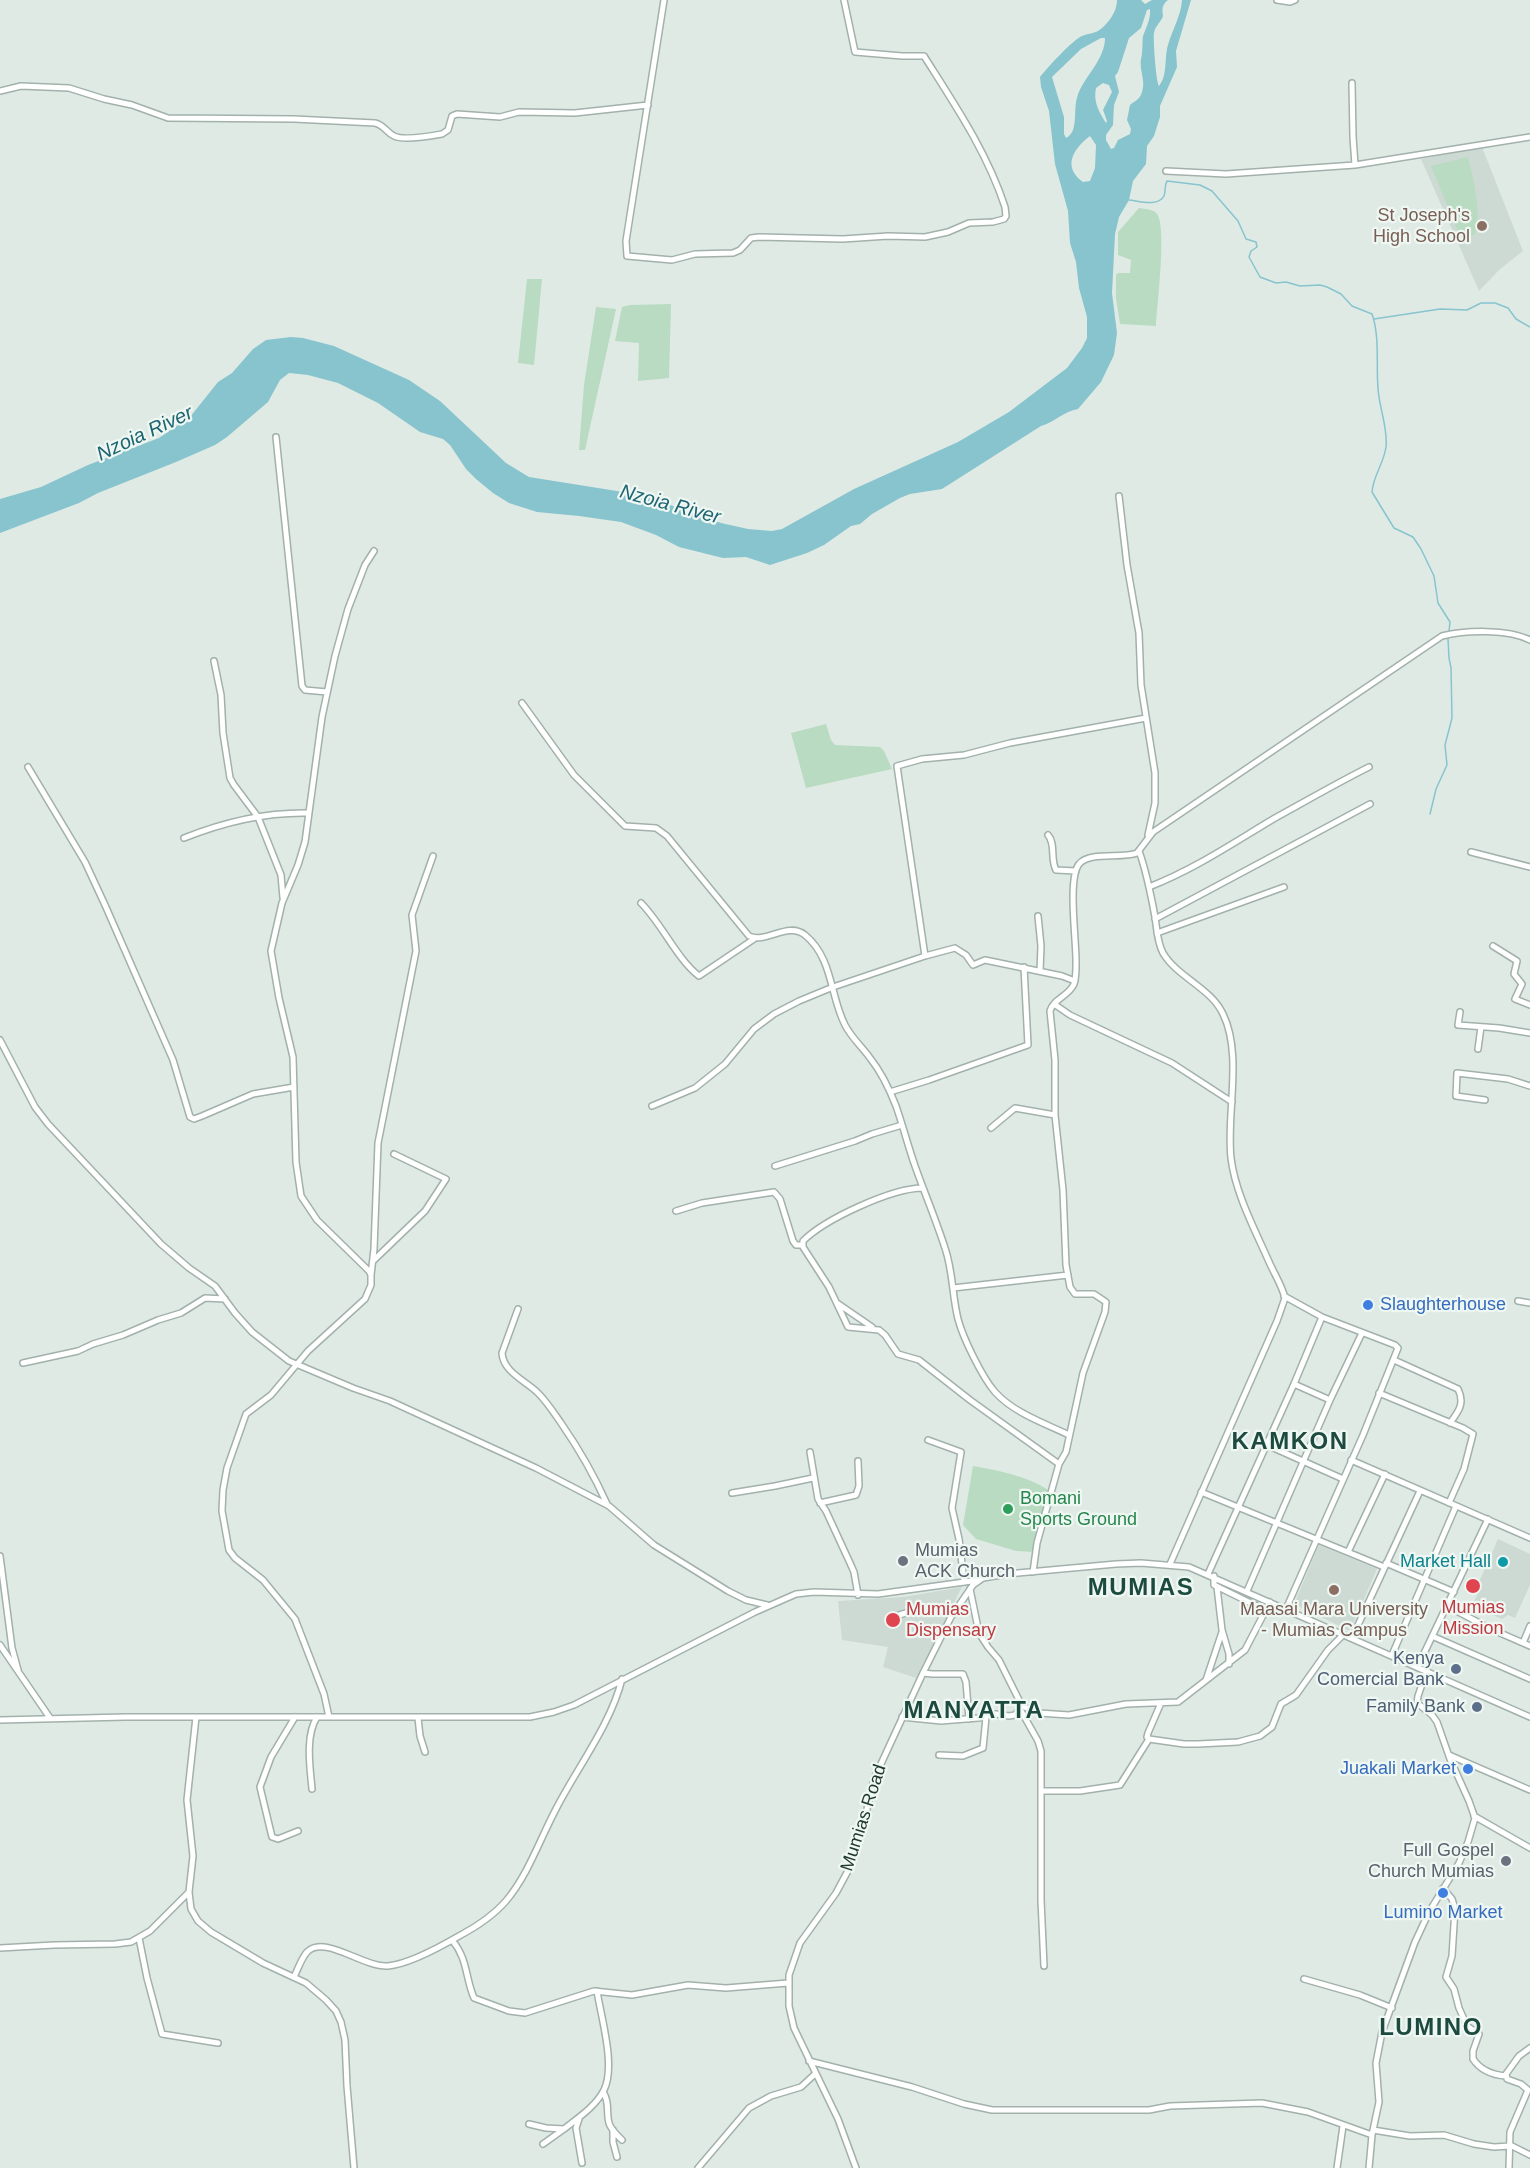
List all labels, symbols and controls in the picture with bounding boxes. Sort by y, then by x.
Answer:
place label: St Joseph's High School [1373,205,1470,248]
marker: St Joseph's High School [1475,219,1489,233]
water label: Nzoia River [93,401,197,467]
water label: Nzoia River [617,480,723,530]
place label: Slaughterhouse [1380,1294,1506,1316]
marker: Slaughterhouse [1361,1298,1375,1312]
district label: KAMKON [1232,1428,1348,1456]
place label: Bomani Sports Ground [1020,1488,1137,1530]
marker: Bomani Sports Ground [1001,1502,1015,1516]
place label: Mumias ACK Church [915,1540,1015,1582]
place label: Market Hall [1400,1551,1491,1573]
marker: Mumias ACK Church [896,1554,910,1568]
marker: Market Hall [1496,1555,1510,1569]
district label: MUMIAS [1088,1574,1194,1602]
marker: Mumias Mission [1464,1577,1482,1595]
marker: Maasai Mara University - Mumias Campus [1327,1583,1341,1597]
place label: Mumias Mission [1441,1597,1505,1640]
place label: Mumias Dispensary [906,1599,996,1642]
place label: Maasai Mara University - Mumias Campus [1240,1599,1428,1642]
marker: Mumias Dispensary [884,1611,902,1629]
place label: Kenya Comercial Bank [1317,1648,1444,1690]
marker: Kenya Comercial Bank [1449,1662,1463,1676]
place label: Family Bank [1366,1696,1465,1718]
district label: MANYATTA [904,1697,1044,1725]
marker: Family Bank [1470,1700,1484,1714]
place label: Juakali Market [1340,1758,1456,1780]
street label: Mumias Road [837,1762,891,1874]
marker: Juakali Market [1461,1762,1475,1776]
place label: Full Gospel Church Mumias [1368,1840,1494,1882]
marker: Full Gospel Church Mumias [1499,1854,1513,1868]
marker: Lumino Market [1436,1886,1450,1900]
place label: Lumino Market [1383,1902,1503,1924]
district label: LUMINO [1379,2014,1483,2042]

